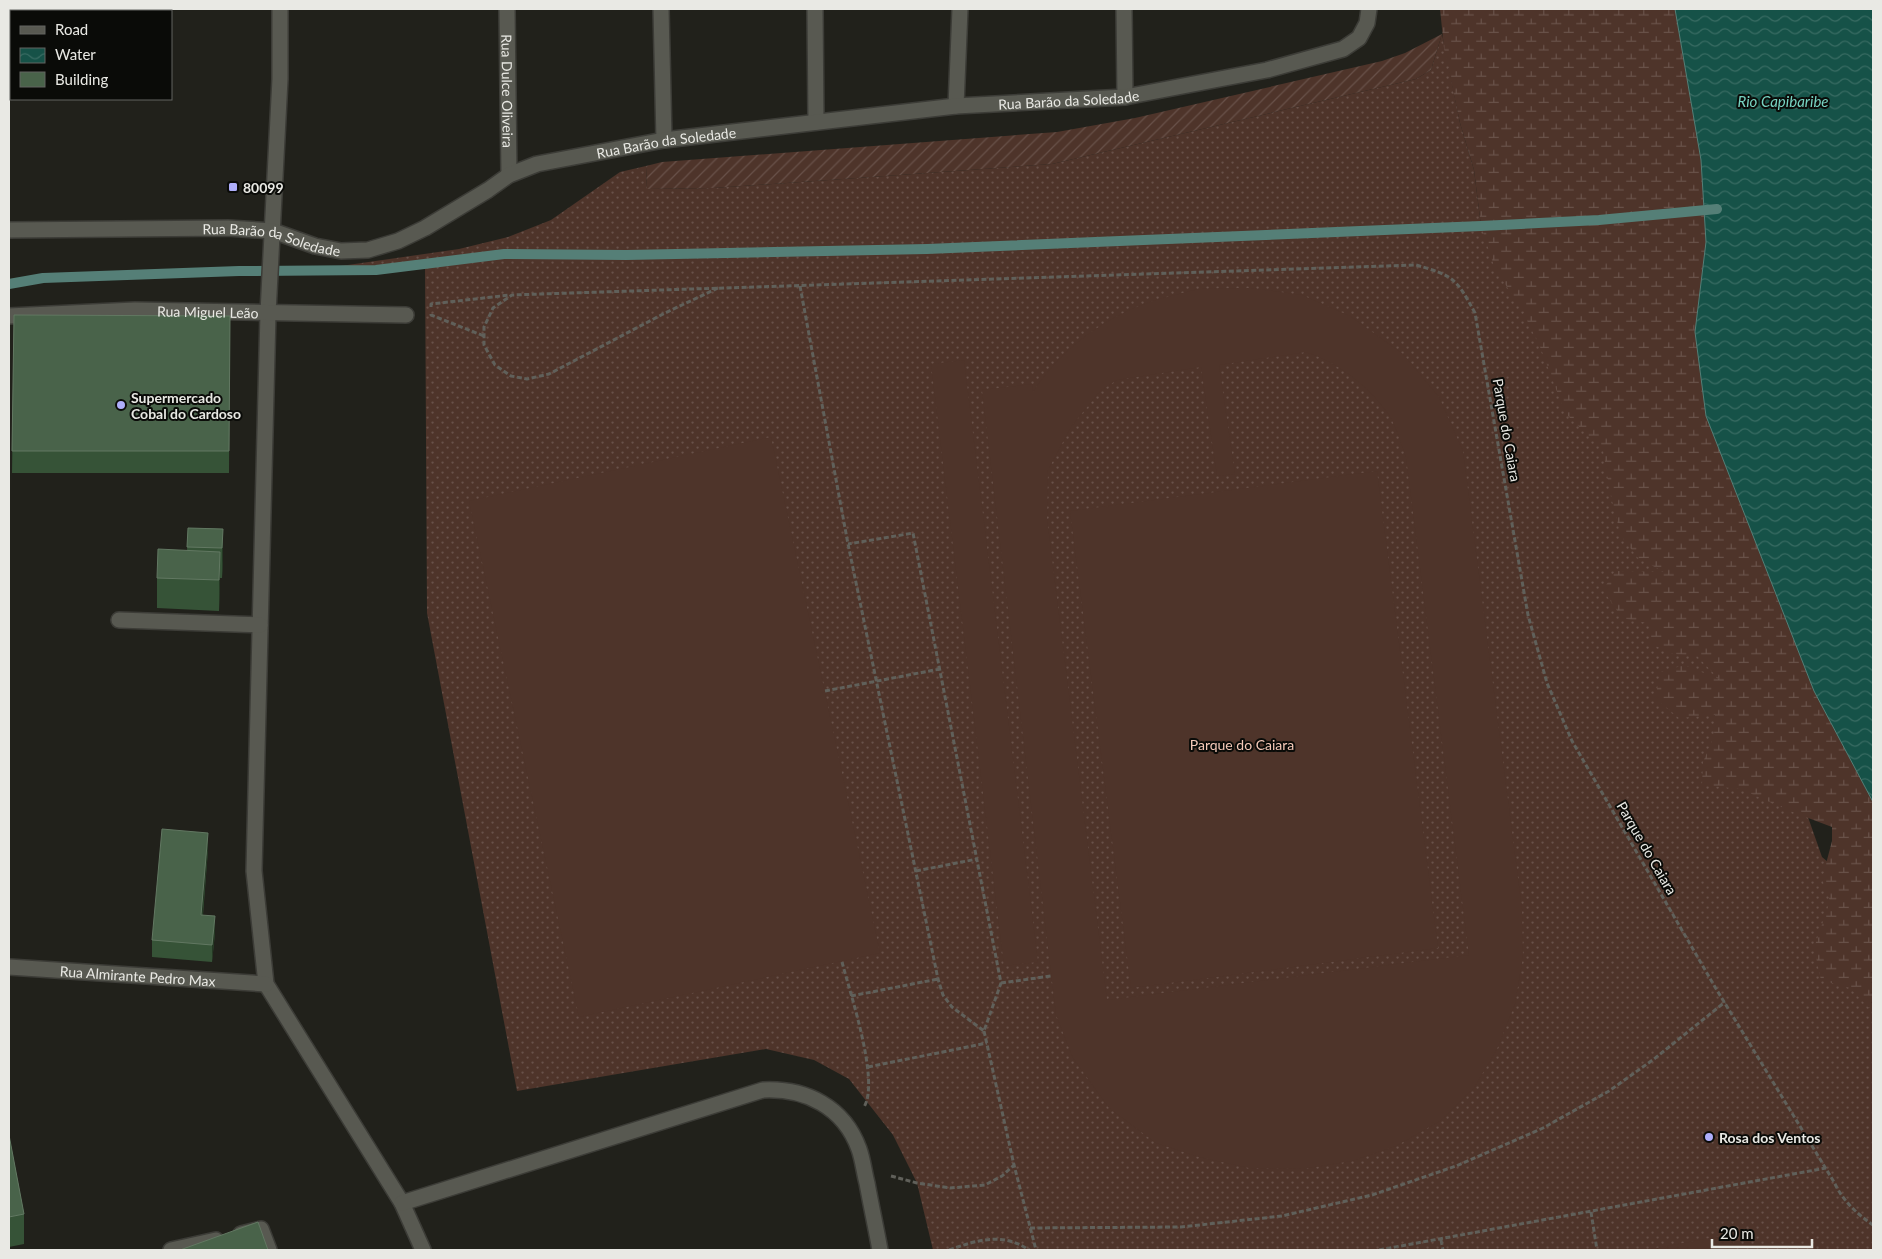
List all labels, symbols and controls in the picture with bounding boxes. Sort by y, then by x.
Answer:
legend [10,10,172,100]
text: Road [55,20,88,38]
street label: Rua Dulce Oliveira [499,34,517,148]
text: Water [55,45,96,63]
text: Building [55,70,108,88]
street label: Rua Barão da Soledade [998,86,1140,112]
water label: Rio Capibaribe [1738,92,1828,110]
street label: Rua Barão da Soledade [595,123,737,161]
place label: 80099 [243,179,284,196]
marker: 80099 [227,181,239,193]
street label: Rua Barão da Soledade [202,219,342,259]
street label: Rua Miguel Leão [157,302,259,321]
street label: Parque do Caiara [1490,377,1524,483]
place label: Supermercado Cobal do Cardoso [131,389,241,422]
marker: Supermercado Cobal do Cardoso [115,399,127,411]
park label: Parque do Caiara [1190,736,1294,753]
street label: Parque do Caiara [1614,798,1681,898]
street label: Rua Almirante Pedro Max [59,962,216,989]
place label: Rosa dos Ventos [1719,1129,1821,1146]
marker: Rosa dos Ventos [1703,1131,1715,1143]
scale bar [1712,1216,1812,1248]
text: 20 m [1720,1224,1754,1242]

